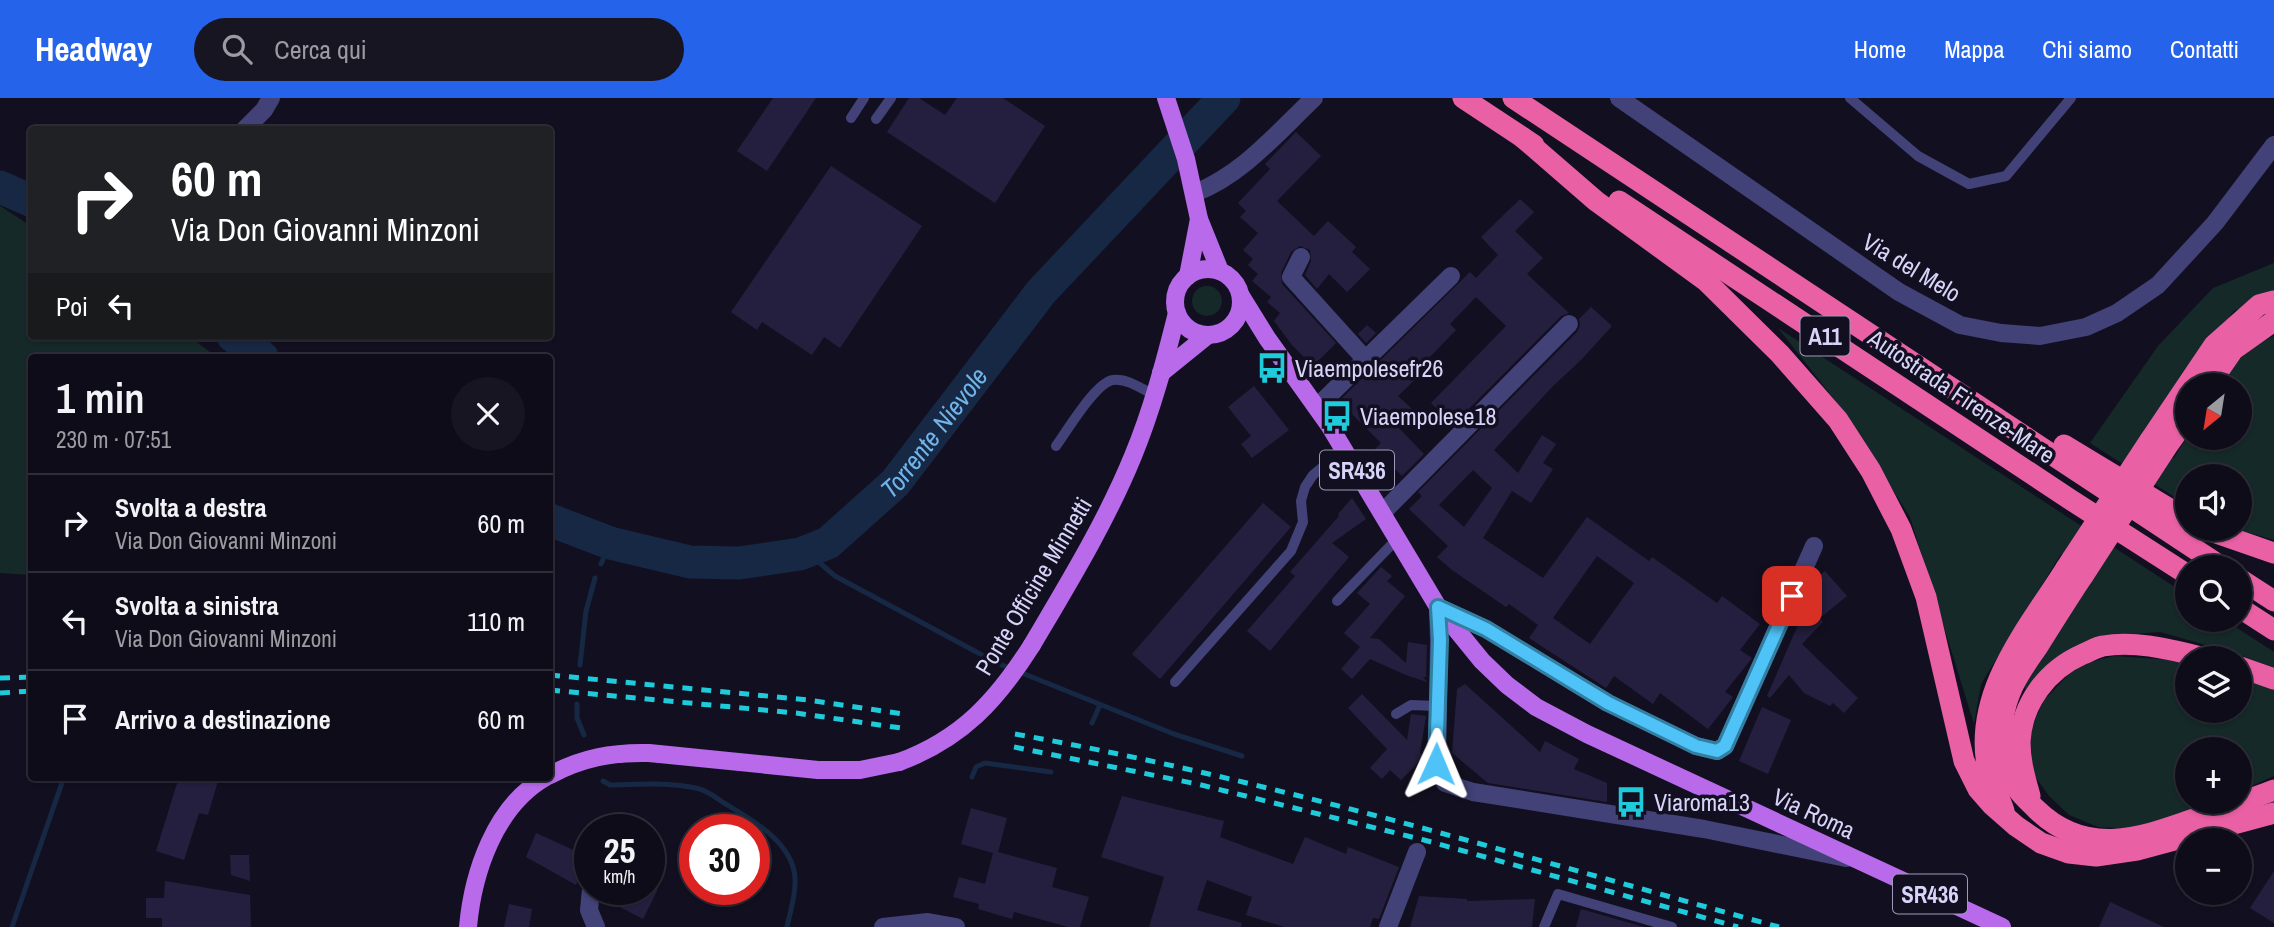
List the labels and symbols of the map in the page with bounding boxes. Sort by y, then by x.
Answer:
street label: Via del Melo [1857,225,1967,309]
road number: A11 [1800,316,1850,356]
street label: Autostrada Firenze-Mare [1862,321,2062,470]
bus stop icon: Viaempolesefr26 [1255,351,1289,385]
place label: Viaempolesefr26 [1295,352,1443,384]
water label: Torrente Nievole [873,360,995,505]
north arrow [2175,373,2252,450]
bus stop icon: Viaempolese18 [1320,399,1354,433]
place label: Viaempolese18 [1360,400,1496,432]
road number: SR436 [1320,450,1394,490]
street label: Ponte Officine Minnetti [967,491,1099,681]
pin [1762,566,1822,626]
position arrow [1399,727,1473,801]
street label: Via Roma [1768,780,1860,846]
bus stop icon: Viaroma13 [1614,785,1648,819]
place label: Viaroma13 [1654,786,1750,818]
speed limit sign: 30 [679,814,770,905]
road number: SR436 [1893,874,1967,914]

